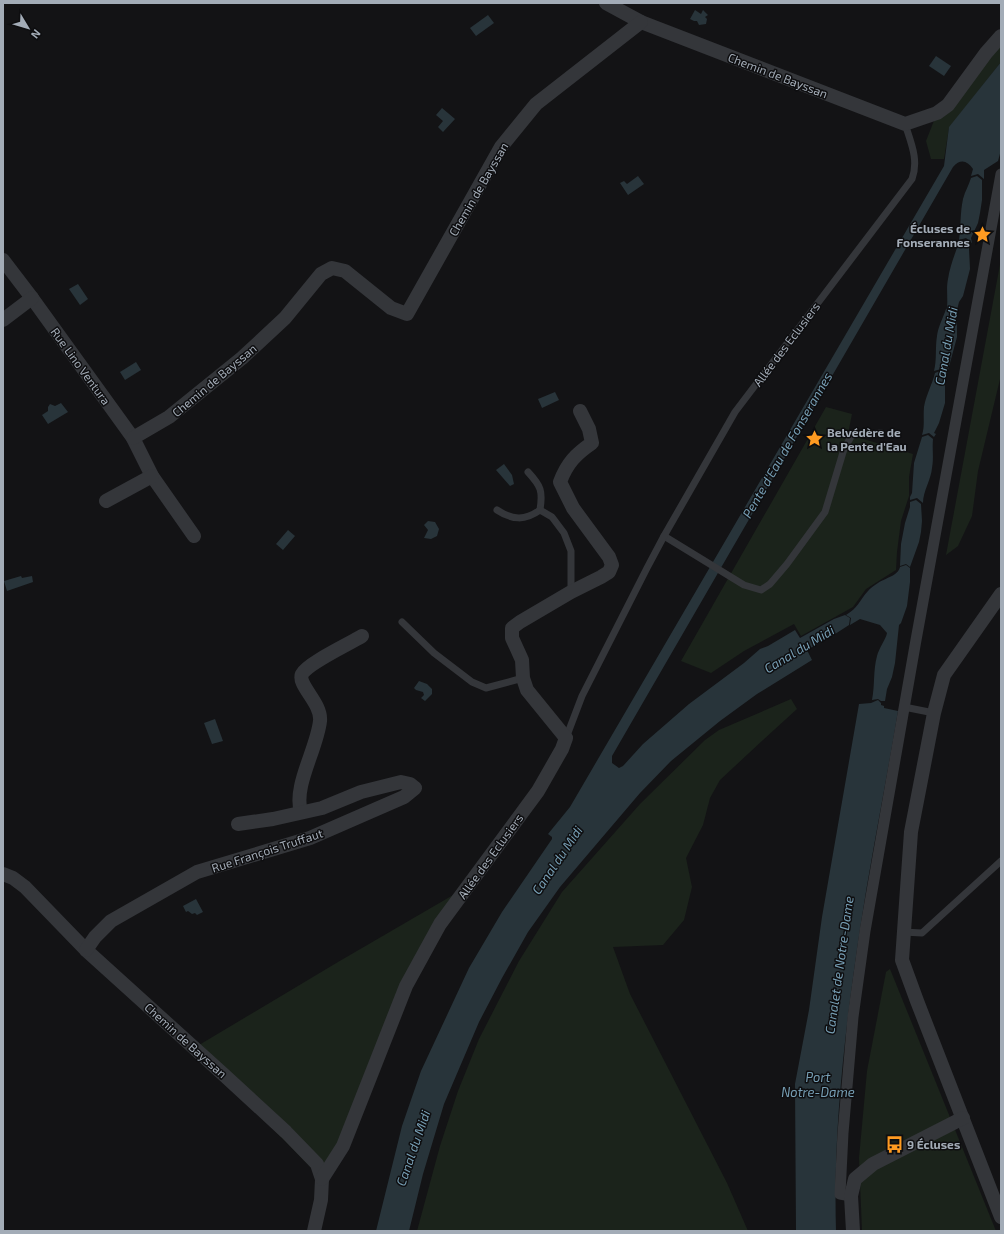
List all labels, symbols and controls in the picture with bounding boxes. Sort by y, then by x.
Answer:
north arrow [8,8,48,48]
text: N [29,27,44,42]
street label: Chemin de Bayssan [726,50,830,100]
street label: Chemin de Bayssan [446,140,510,238]
place label: Écluses de Fonserannes [897,221,970,249]
place icon: Écluses de Fonserannes [973,225,993,245]
street label: Allée des Eclusiers [750,299,822,389]
water label: Canal du Midi [931,306,961,386]
street label: Rue Lino Ventura [48,325,114,407]
street label: Chemin de Bayssan [169,341,259,419]
water label: Pente d'Eau de Fonserannes [739,369,836,521]
place label: Belvédère de la Pente d'Eau [827,425,907,453]
place icon: Belvédère de la Pente d'Eau [804,429,824,449]
water label: Canal du Midi [761,622,837,676]
street label: Allée des Eclusiers [454,811,526,901]
water label: Canal du Midi [528,823,586,897]
street label: Rue François Truffaut [210,825,325,876]
water label: Canalet de Notre-Dame [821,895,857,1035]
street label: Chemin de Bayssan [142,999,230,1081]
water label: Port Notre-Dame [781,1069,855,1100]
water label: Canal du Midi [393,1108,433,1188]
bus stop icon: 9 Écluses [884,1134,904,1154]
place label: 9 Écluses [907,1137,960,1151]

